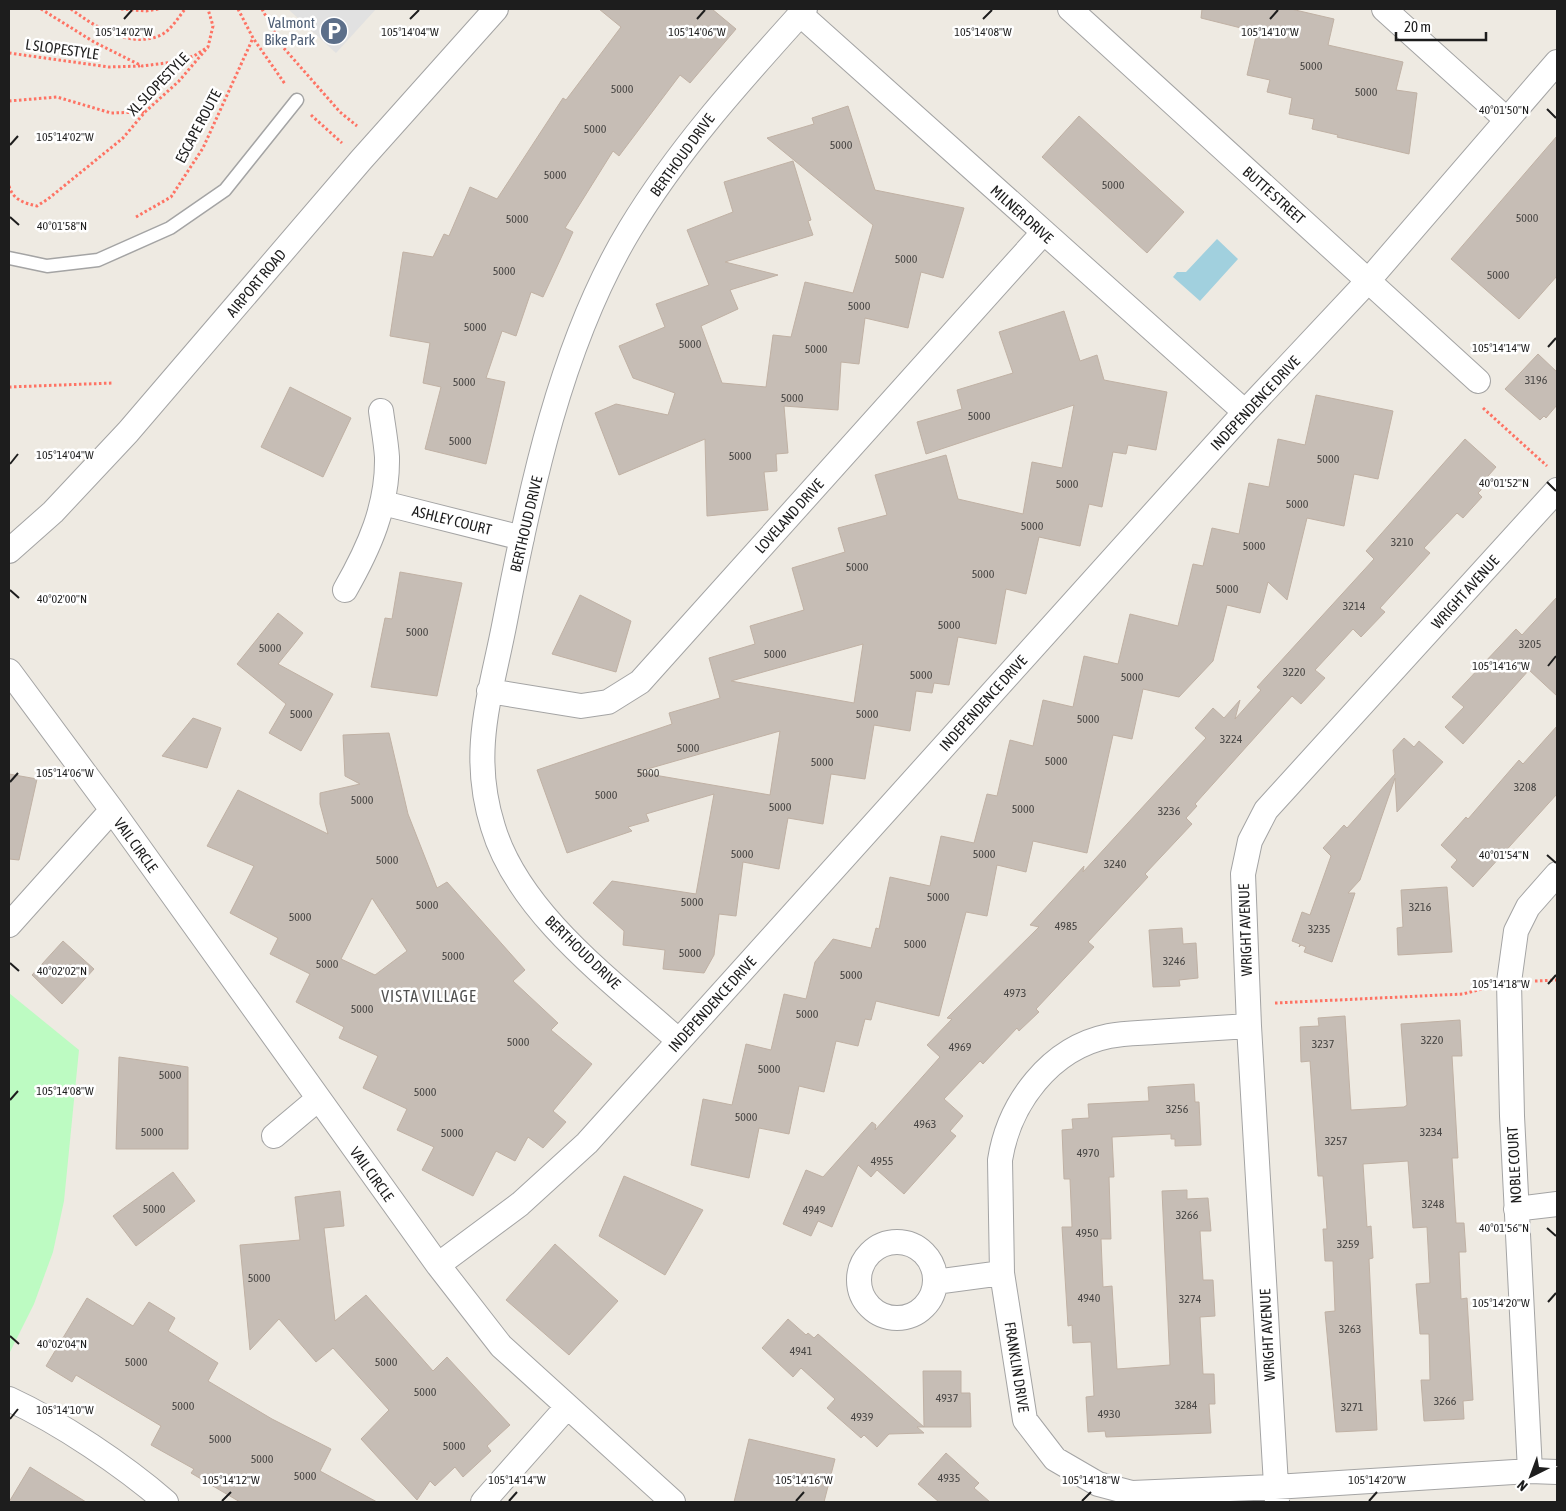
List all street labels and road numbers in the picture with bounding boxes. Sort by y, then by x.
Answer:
street label: L SLOPESTYLE [24,35,100,63]
street label: XL SLOPESTYLE [124,49,193,119]
street label: ESCAPE ROUTE [172,86,225,166]
street label: BERTHOUD DRIVE [646,110,718,200]
street label: BUTTE STREET [1240,163,1309,227]
street label: MILNER DRIVE [987,182,1057,247]
street label: AIRPORT ROAD [223,246,289,320]
street label: INDEPENDENCE DRIVE [1207,352,1303,454]
street label: BERTHOUD DRIVE [507,474,545,574]
street label: LOVELAND DRIVE [751,475,827,557]
street label: ASHLEY COURT [410,502,494,538]
street label: WRIGHT AVENUE [1428,552,1503,632]
street label: INDEPENDENCE DRIVE [936,651,1031,754]
street label: VAIL CIRCLE [111,815,162,876]
street label: WRIGHT AVENUE [1235,883,1255,976]
street label: BERTHOUD DRIVE [542,912,625,993]
street label: INDEPENDENCE DRIVE [665,952,760,1055]
street label: NOBLE COURT [1503,1126,1525,1204]
street label: VAIL CIRCLE [347,1144,398,1205]
street label: WRIGHT AVENUE [1256,1288,1278,1382]
street label: FRANKLIN DRIVE [1001,1321,1033,1414]

